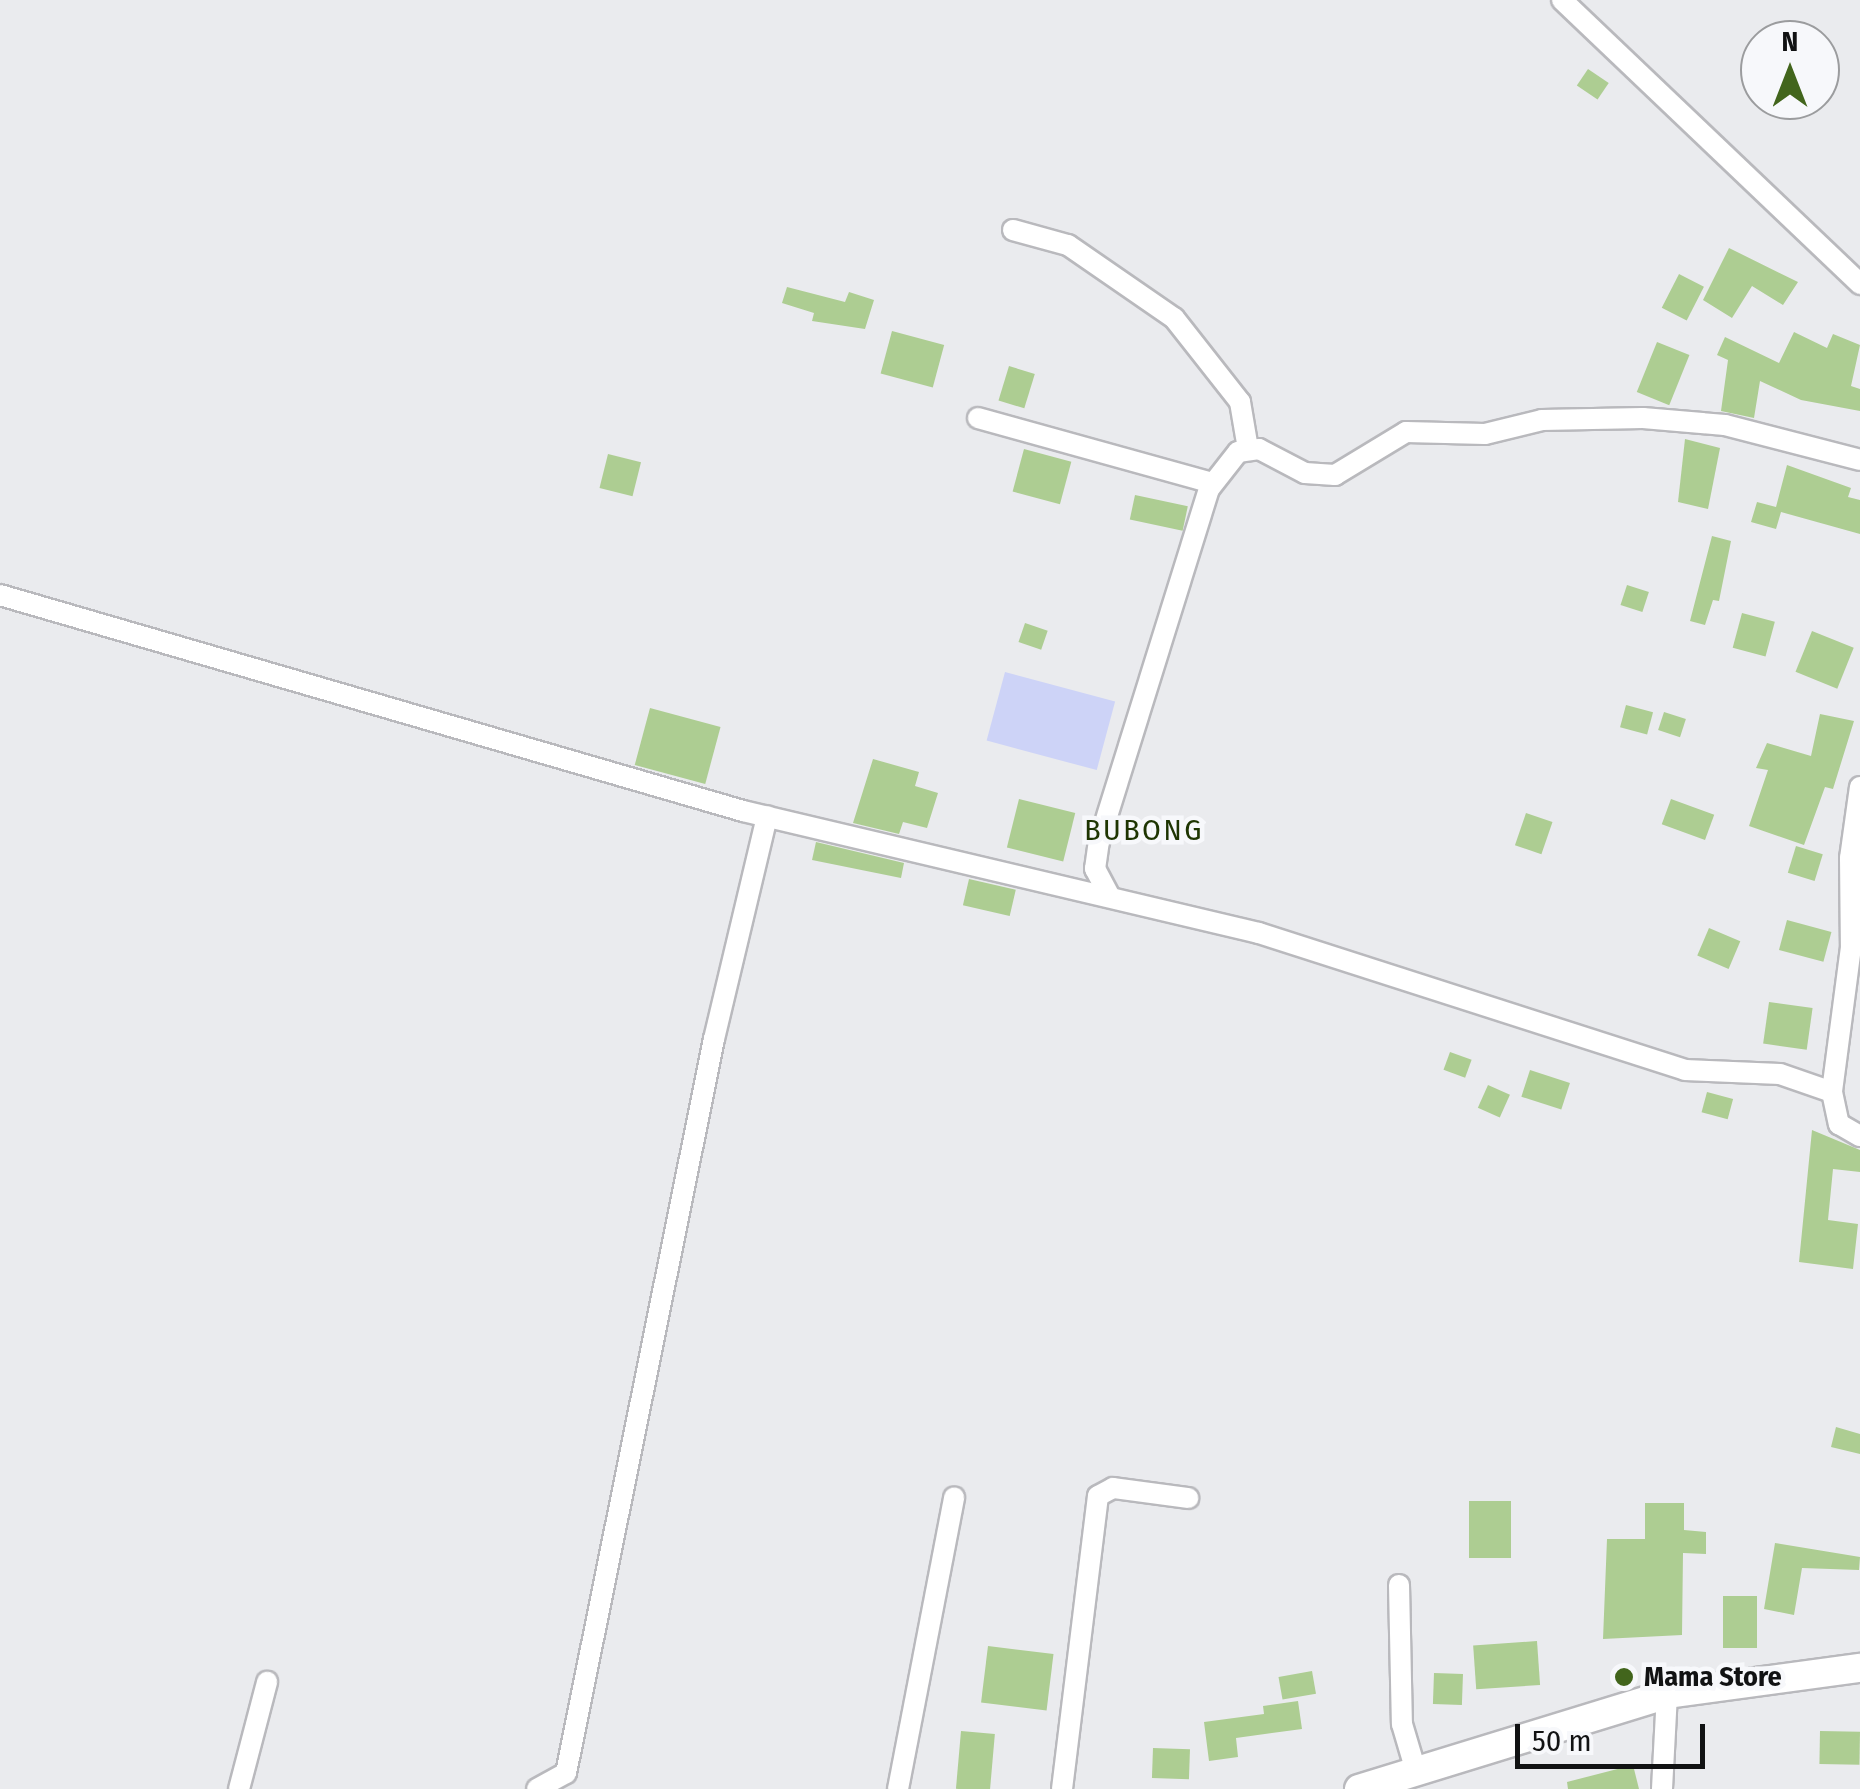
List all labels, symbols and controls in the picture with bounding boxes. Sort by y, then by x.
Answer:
north arrow [1740,20,1840,120]
text: N [1782,25,1798,58]
district label: BUBONG [1084,812,1204,848]
place label: Mama Store [1644,1660,1782,1694]
marker: Mama Store [1613,1666,1635,1688]
scale bar [1520,1704,1710,1766]
text: 50 m [1532,1723,1592,1759]

